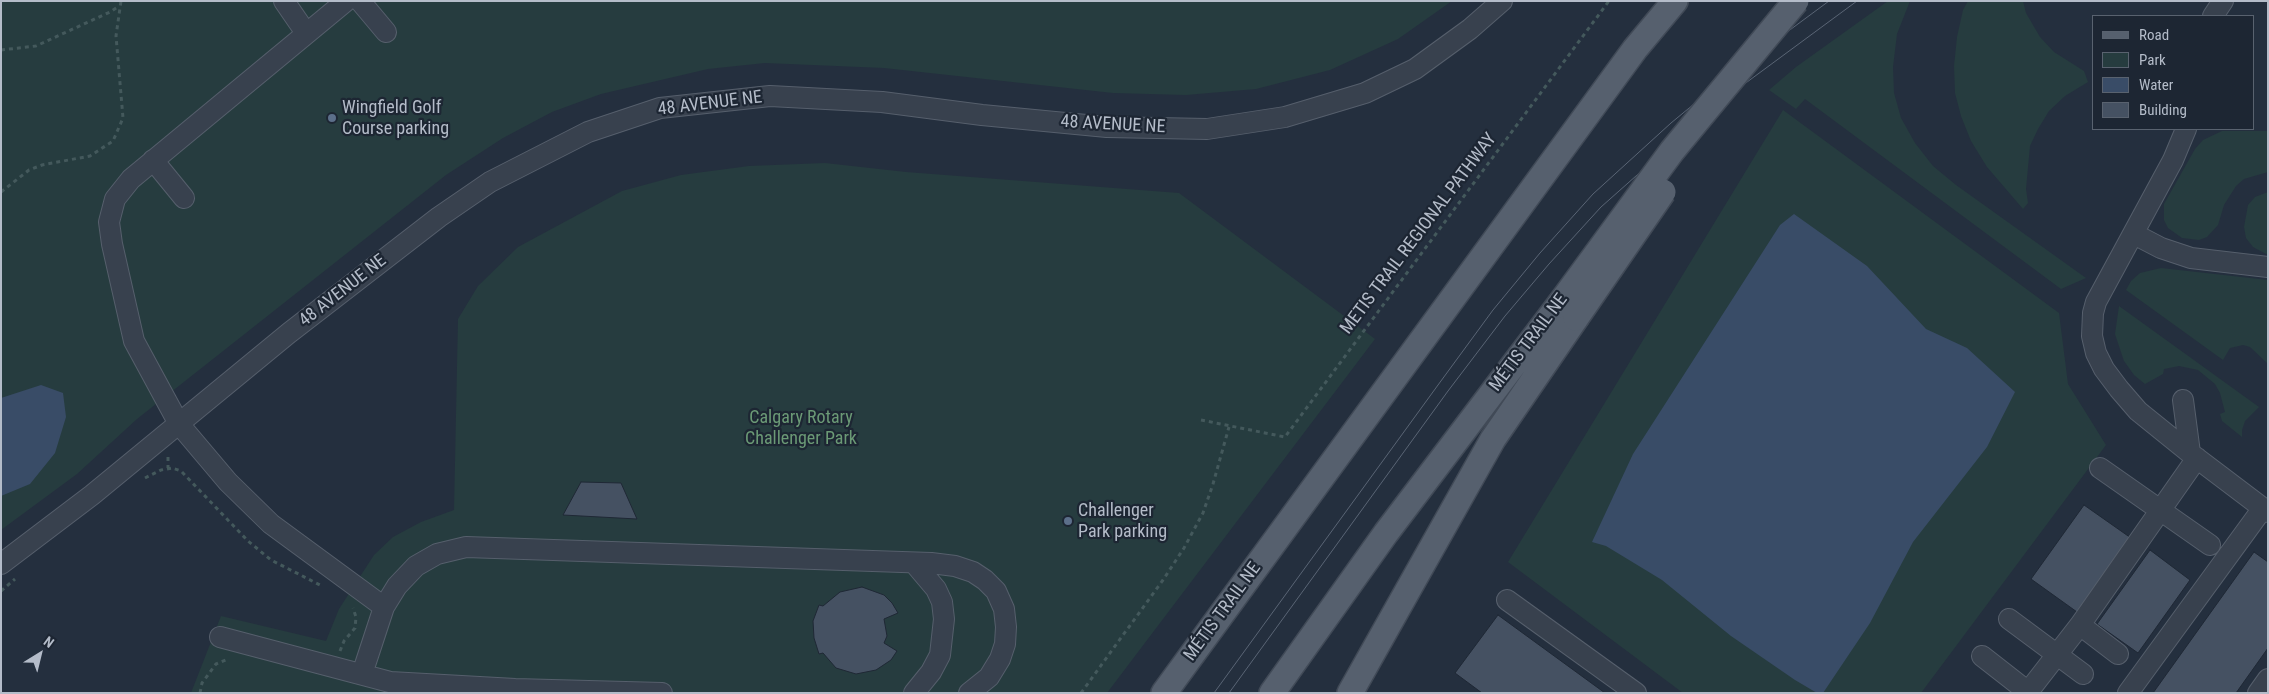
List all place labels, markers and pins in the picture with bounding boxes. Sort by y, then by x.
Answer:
place label: Wingfield Golf Course parking [342,97,449,140]
marker: Wingfield Golf Course parking [326,112,338,124]
place label: Challenger Park parking [1078,500,1167,542]
marker: Challenger Park parking [1062,515,1074,527]

